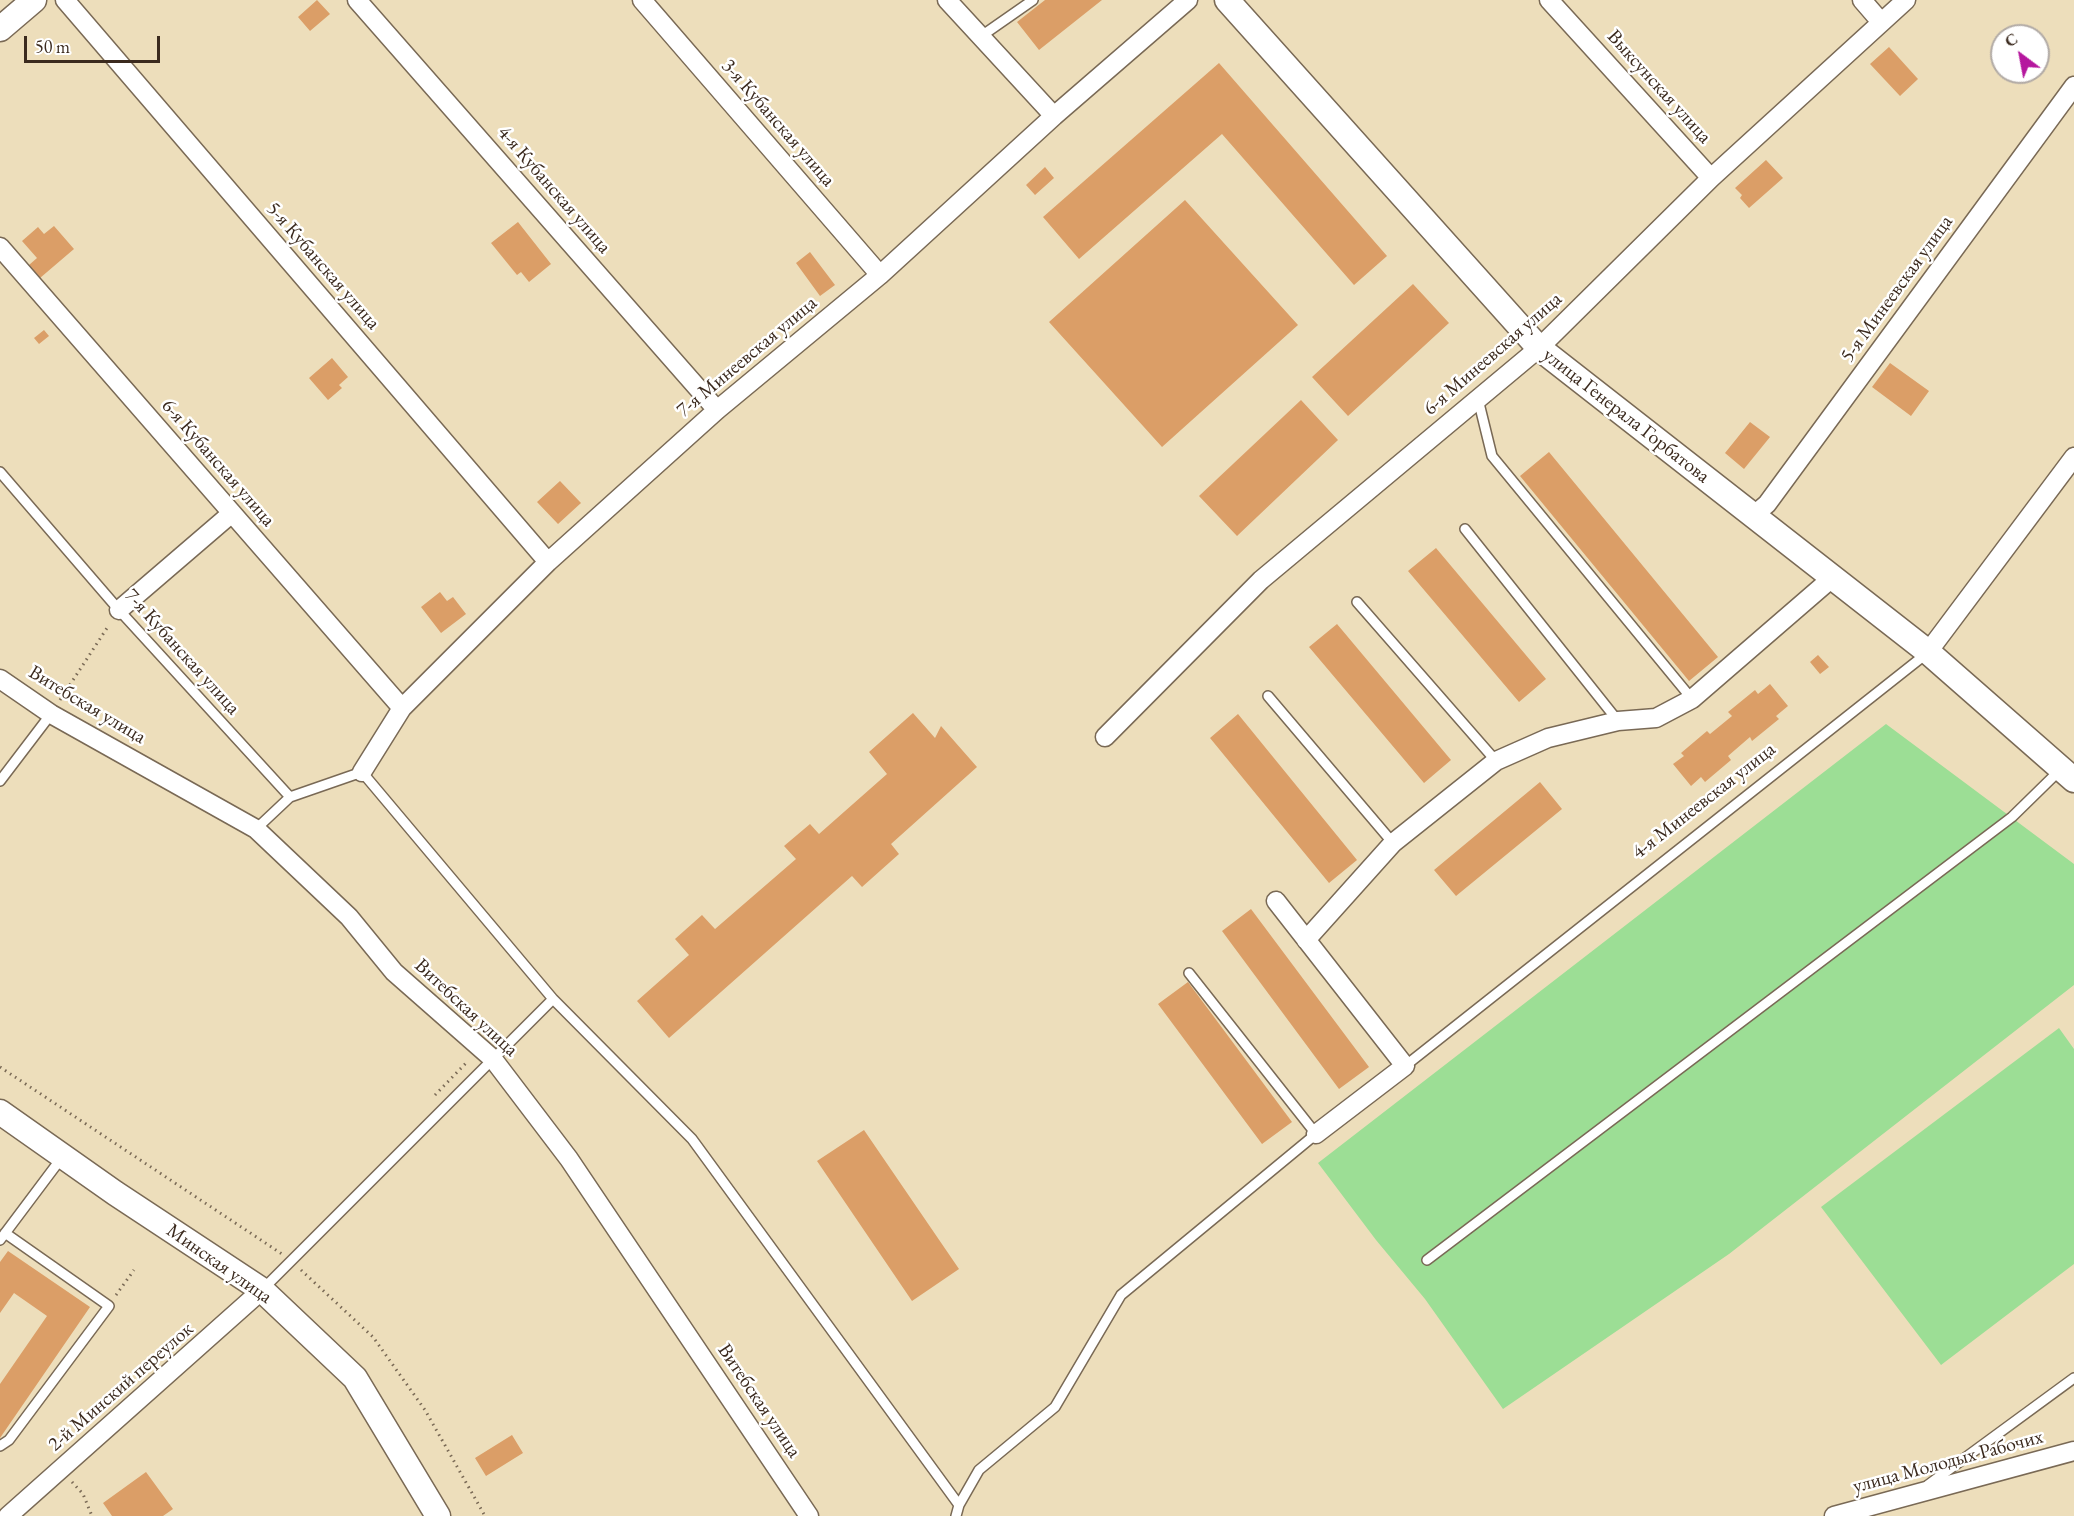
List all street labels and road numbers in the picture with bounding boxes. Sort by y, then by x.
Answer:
street label: Выксунская улица [1602,25,1716,149]
street label: 3-я Кубанская улица [716,54,840,192]
street label: 4-я Кубанская улица [492,121,616,259]
street label: 5-я Кубанская улица [261,197,385,335]
street label: 5-я Минеевская улица [1836,211,1958,367]
street label: 6-я Минеевская улица [1419,287,1567,421]
street label: 7-я Минеевская улица [672,291,822,423]
street label: улица Генерала Горбатова [1538,343,1714,489]
street label: 6-я Кубанская улица [156,394,280,532]
street label: 7-я Кубанская улица [119,584,245,720]
street label: Витебская улица [24,661,150,749]
street label: 4-я Минеевская улица [1627,737,1781,865]
street label: Витебская улица [409,954,523,1062]
street label: Минская улица [161,1219,277,1309]
street label: 2-й Минский переулок [43,1317,199,1457]
street label: Витебская улица [712,1339,806,1463]
street label: улица Молодых Рабочих [1850,1425,2046,1499]

